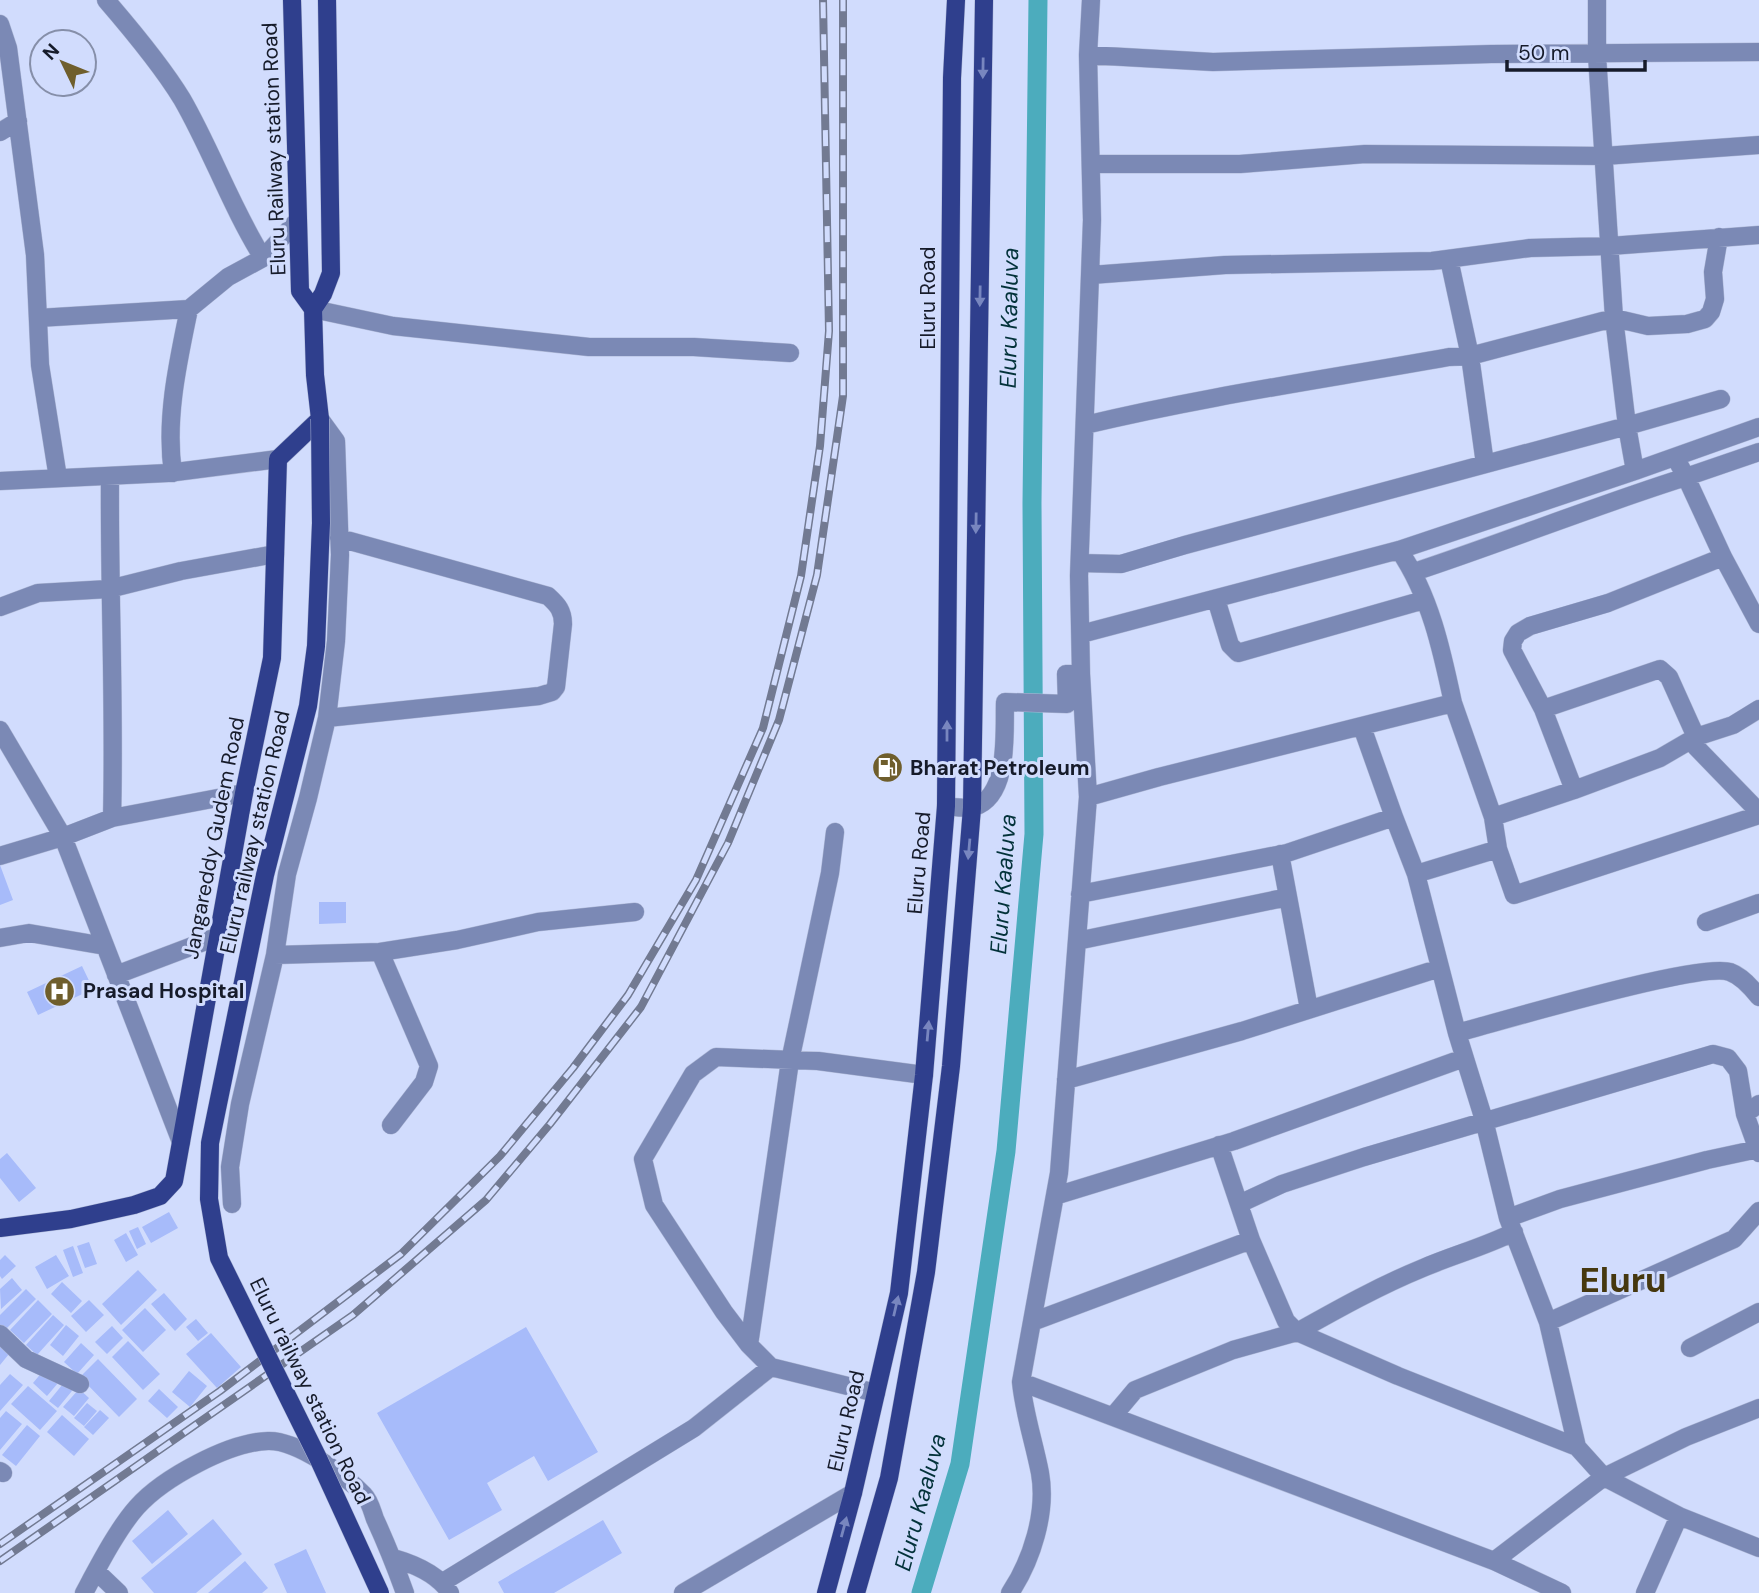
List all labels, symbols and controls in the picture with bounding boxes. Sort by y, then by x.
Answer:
street label: Eluru Railway station Road [256,22,292,276]
north arrow [28,28,98,98]
scale bar [1507,28,1645,72]
text: N [37,38,65,65]
text: 50 m [1518,39,1569,67]
one-way arrow [977,57,989,79]
street label: Eluru Road [914,247,942,349]
water label: Eluru Kaaluva [993,247,1025,389]
one-way arrow [974,285,985,307]
one-way arrow [971,512,982,534]
street label: Eluru railway station Road [213,708,297,956]
street label: Jangareddy Gudem Road [177,714,251,962]
one-way arrow [941,720,953,742]
fuel station icon: Bharat Petroleum [870,751,904,785]
place label: Bharat Petroleum [910,754,1090,782]
street label: Eluru Road [901,811,937,915]
water label: Eluru Kaaluva [983,813,1023,955]
one-way arrow [963,838,974,860]
hospital icon: Prasad Hospital [43,974,77,1008]
place label: Prasad Hospital [83,977,244,1005]
one-way arrow [923,1020,934,1042]
district label: Eluru [1579,1257,1667,1303]
street label: Eluru railway station Road [243,1273,377,1509]
one-way arrow [891,1295,902,1317]
street label: Eluru Road [821,1368,871,1474]
water label: Eluru Kaaluva [887,1430,953,1574]
one-way arrow [839,1516,850,1538]

